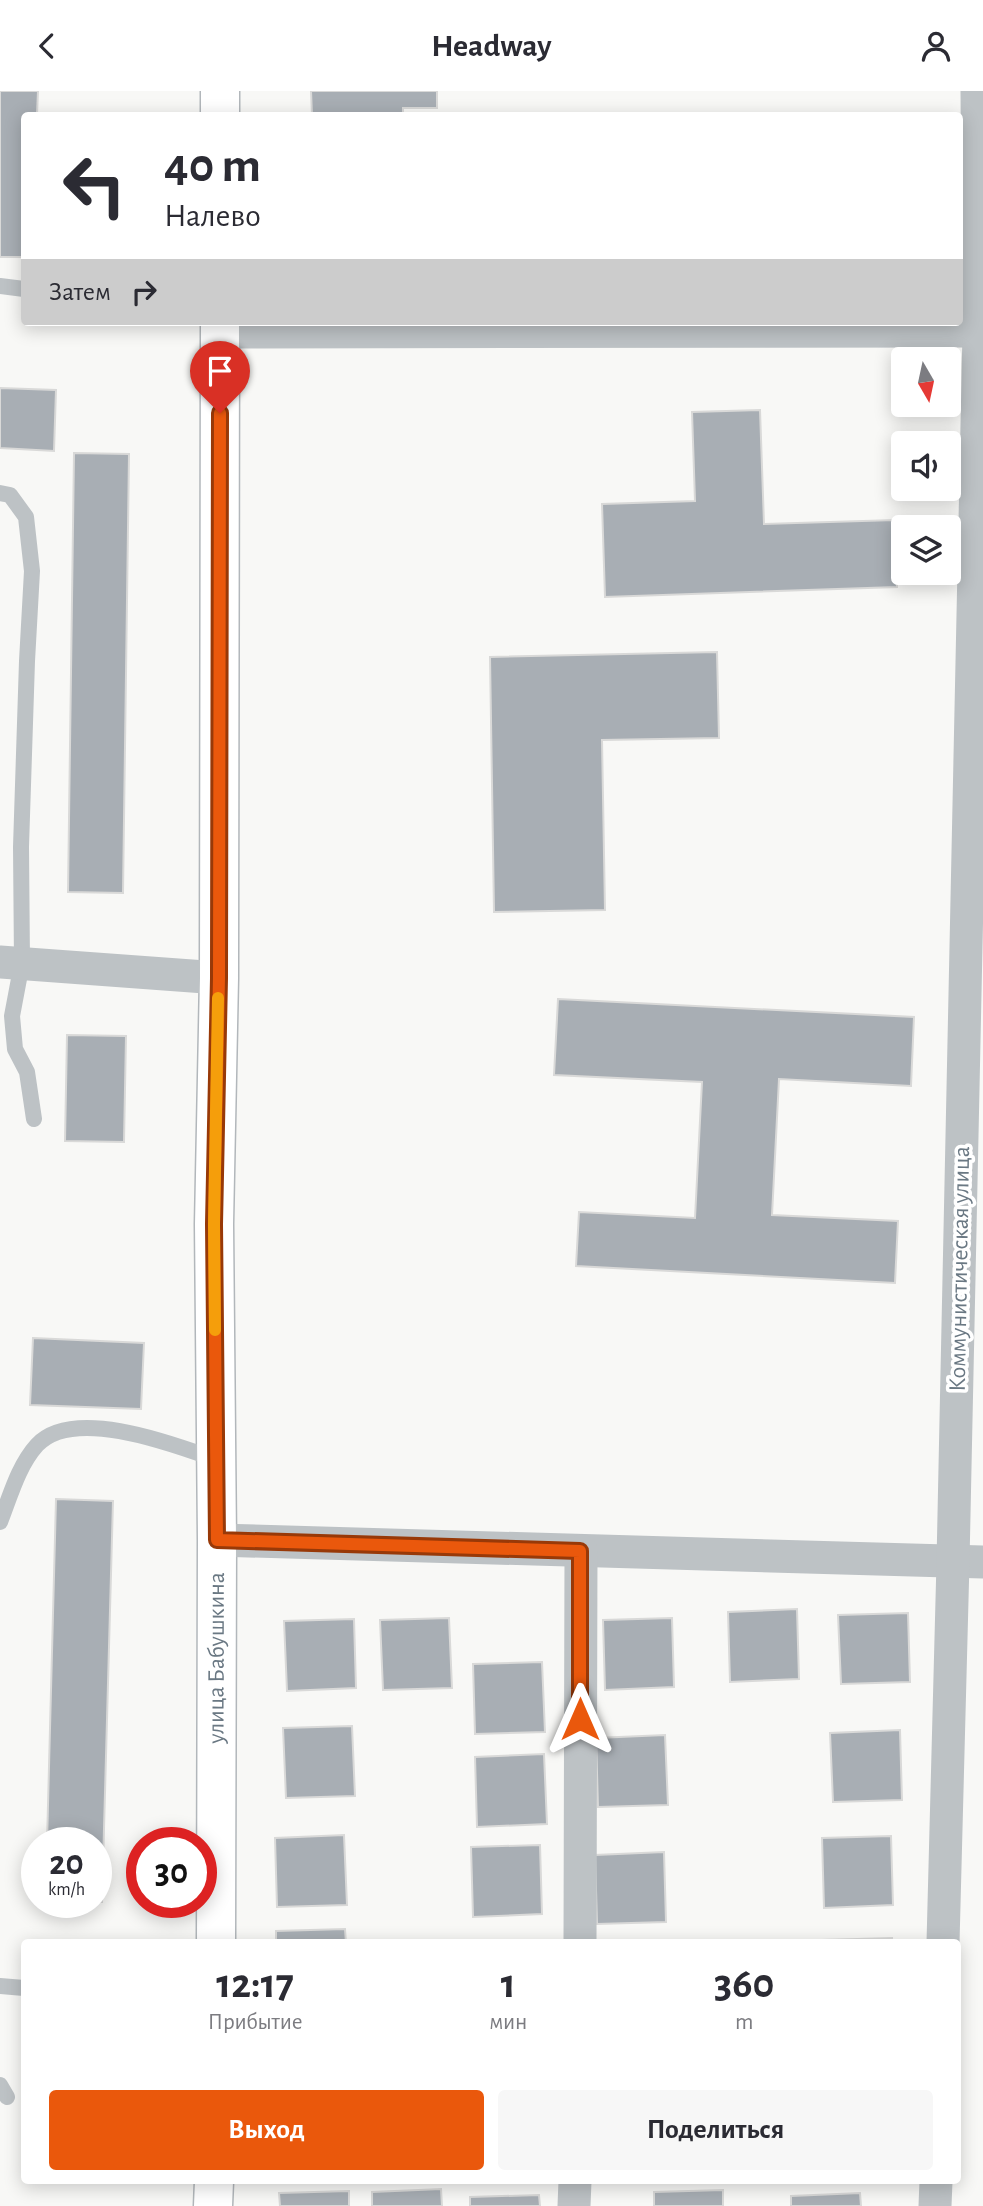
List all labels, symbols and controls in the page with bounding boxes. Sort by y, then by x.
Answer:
icon: back [28,27,66,65]
icon: person [917,27,955,65]
text: Headway [431,30,552,62]
icon: left [49,140,140,231]
text: 40 m [164,142,261,191]
text: Налево [164,200,261,232]
icon: right [125,273,163,311]
text: Затем [49,279,111,305]
pin [190,341,250,413]
north arrow [891,347,961,417]
map controls [891,347,961,585]
icon: arrive [201,352,239,390]
button: sound [891,431,961,501]
button: layers [891,515,961,585]
street label: Коммунистическая улица [946,1146,974,1392]
street label: улица Бабушкина [204,1572,229,1745]
position arrow [543,1682,617,1756]
speed limit sign: 30 [126,1827,217,1918]
text: 20 [49,1846,84,1881]
text: km/h [48,1881,85,1899]
text: 12:17 [216,1963,294,2005]
text: 1 [501,1963,516,2005]
text: 360 [714,1963,774,2005]
text: Прибытие [208,2011,302,2034]
text: мин [489,2011,527,2034]
text: m [735,2011,753,2034]
button: Выход [49,2090,484,2170]
button: Поделиться [498,2090,933,2170]

